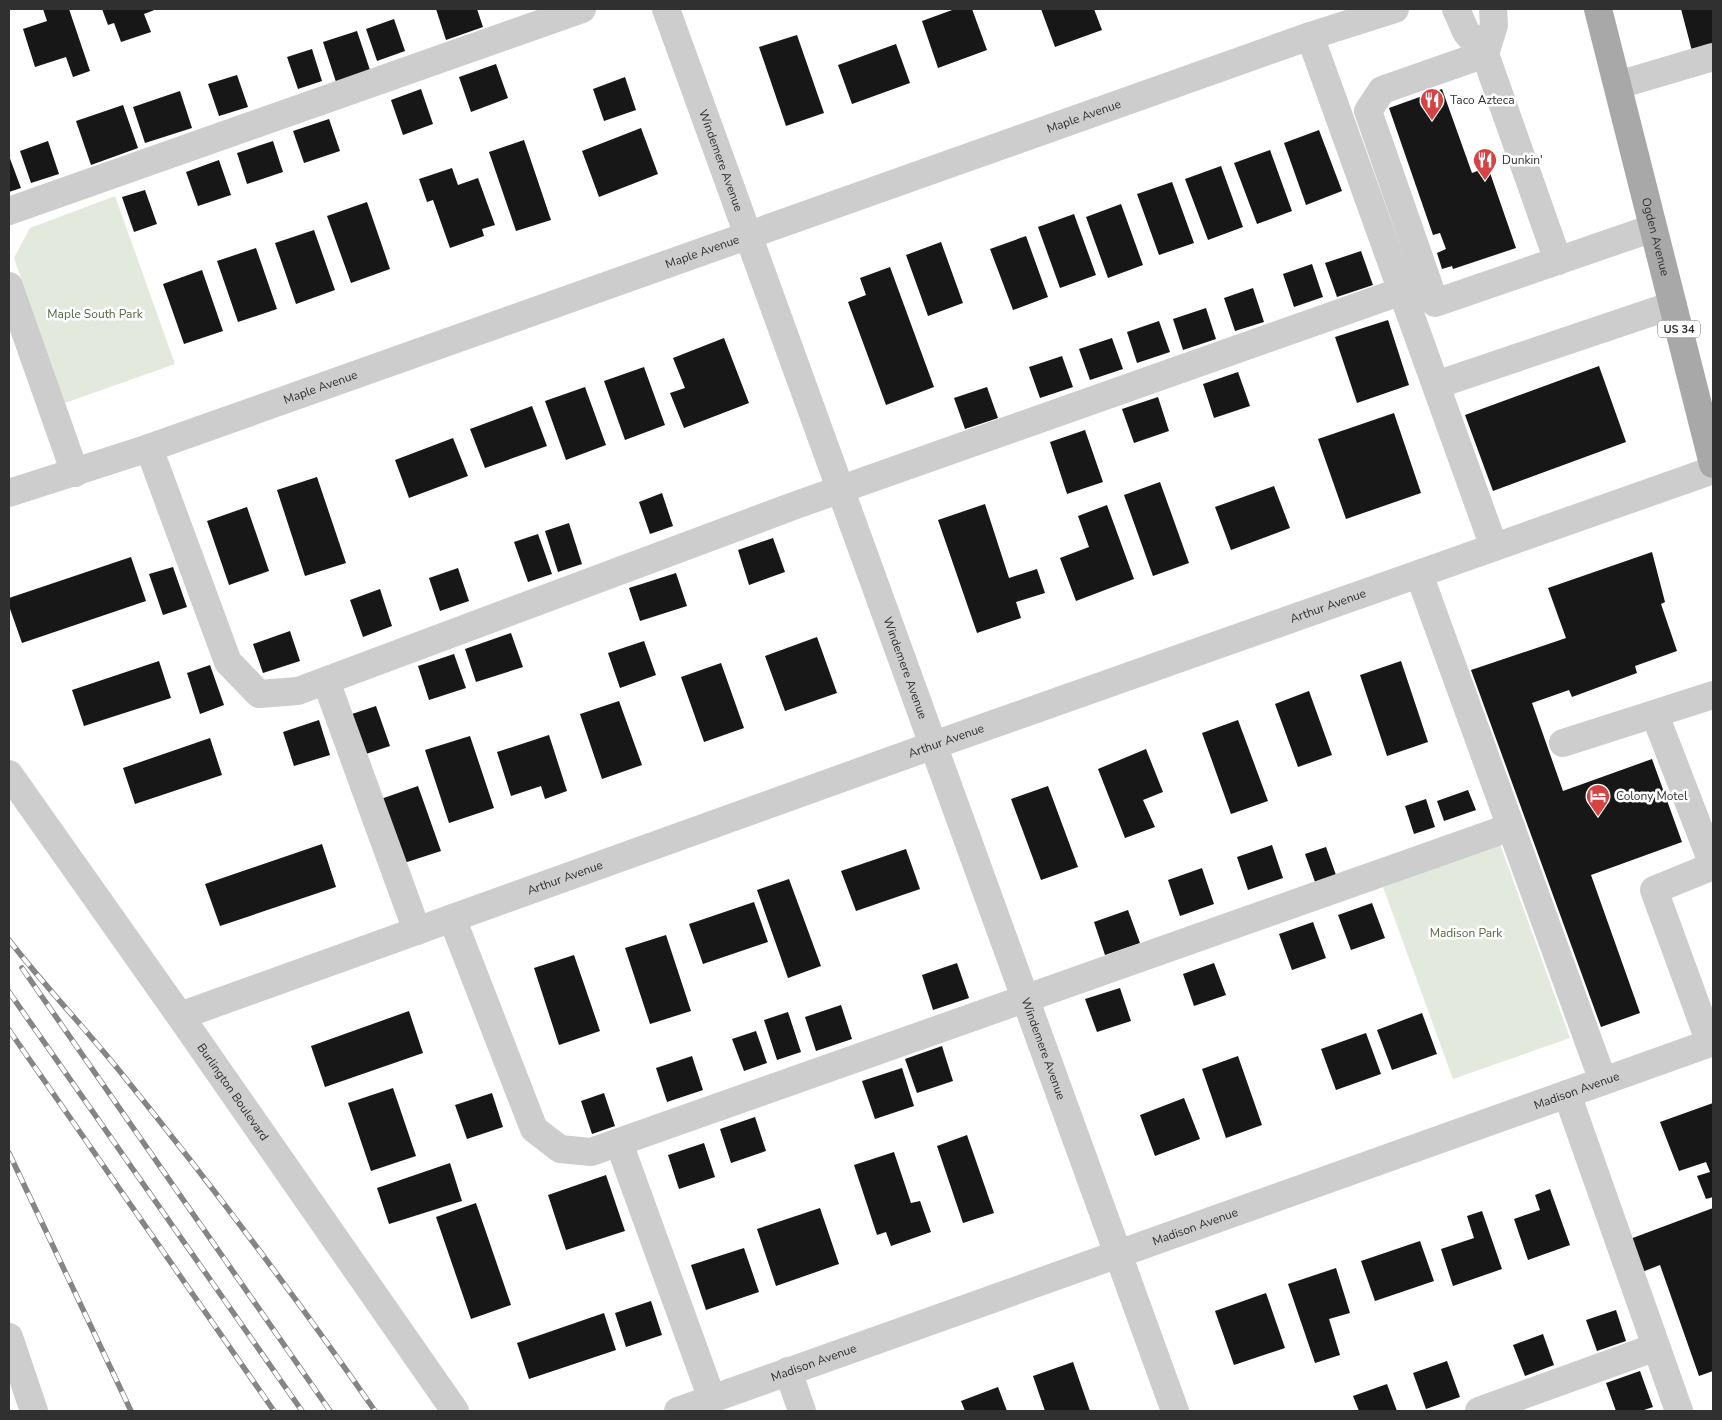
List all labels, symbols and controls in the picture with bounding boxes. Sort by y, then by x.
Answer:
restaurant icon: Taco Azteca [1419,87,1445,121]
place label: Taco Azteca [1450,92,1515,108]
street label: Maple Avenue [1045,96,1123,137]
street label: Windemere Avenue [695,107,747,214]
restaurant icon: Dunkin' [1472,147,1498,181]
place label: Dunkin' [1502,152,1543,168]
street label: Ogden Avenue [1638,196,1673,278]
street label: Maple Avenue [663,231,741,272]
park label: Maple South Park [47,306,144,322]
road number: US 34 [1658,320,1700,338]
street label: Maple Avenue [281,367,360,408]
street label: Arthur Avenue [1288,585,1368,627]
street label: Windemere Avenue [879,615,931,721]
street label: Arthur Avenue [906,720,986,762]
hotel icon: Colony Motel [1585,783,1611,817]
place label: Colony Motel [1616,788,1688,804]
street label: Arthur Avenue [525,857,605,899]
park label: Madison Park [1430,925,1503,941]
street label: Windemere Avenue [1018,995,1069,1102]
street label: Burlington Boulevard [193,1040,272,1144]
street label: Madison Avenue [1532,1068,1622,1113]
street label: Madison Avenue [1150,1204,1240,1249]
street label: Madison Avenue [769,1340,859,1385]

